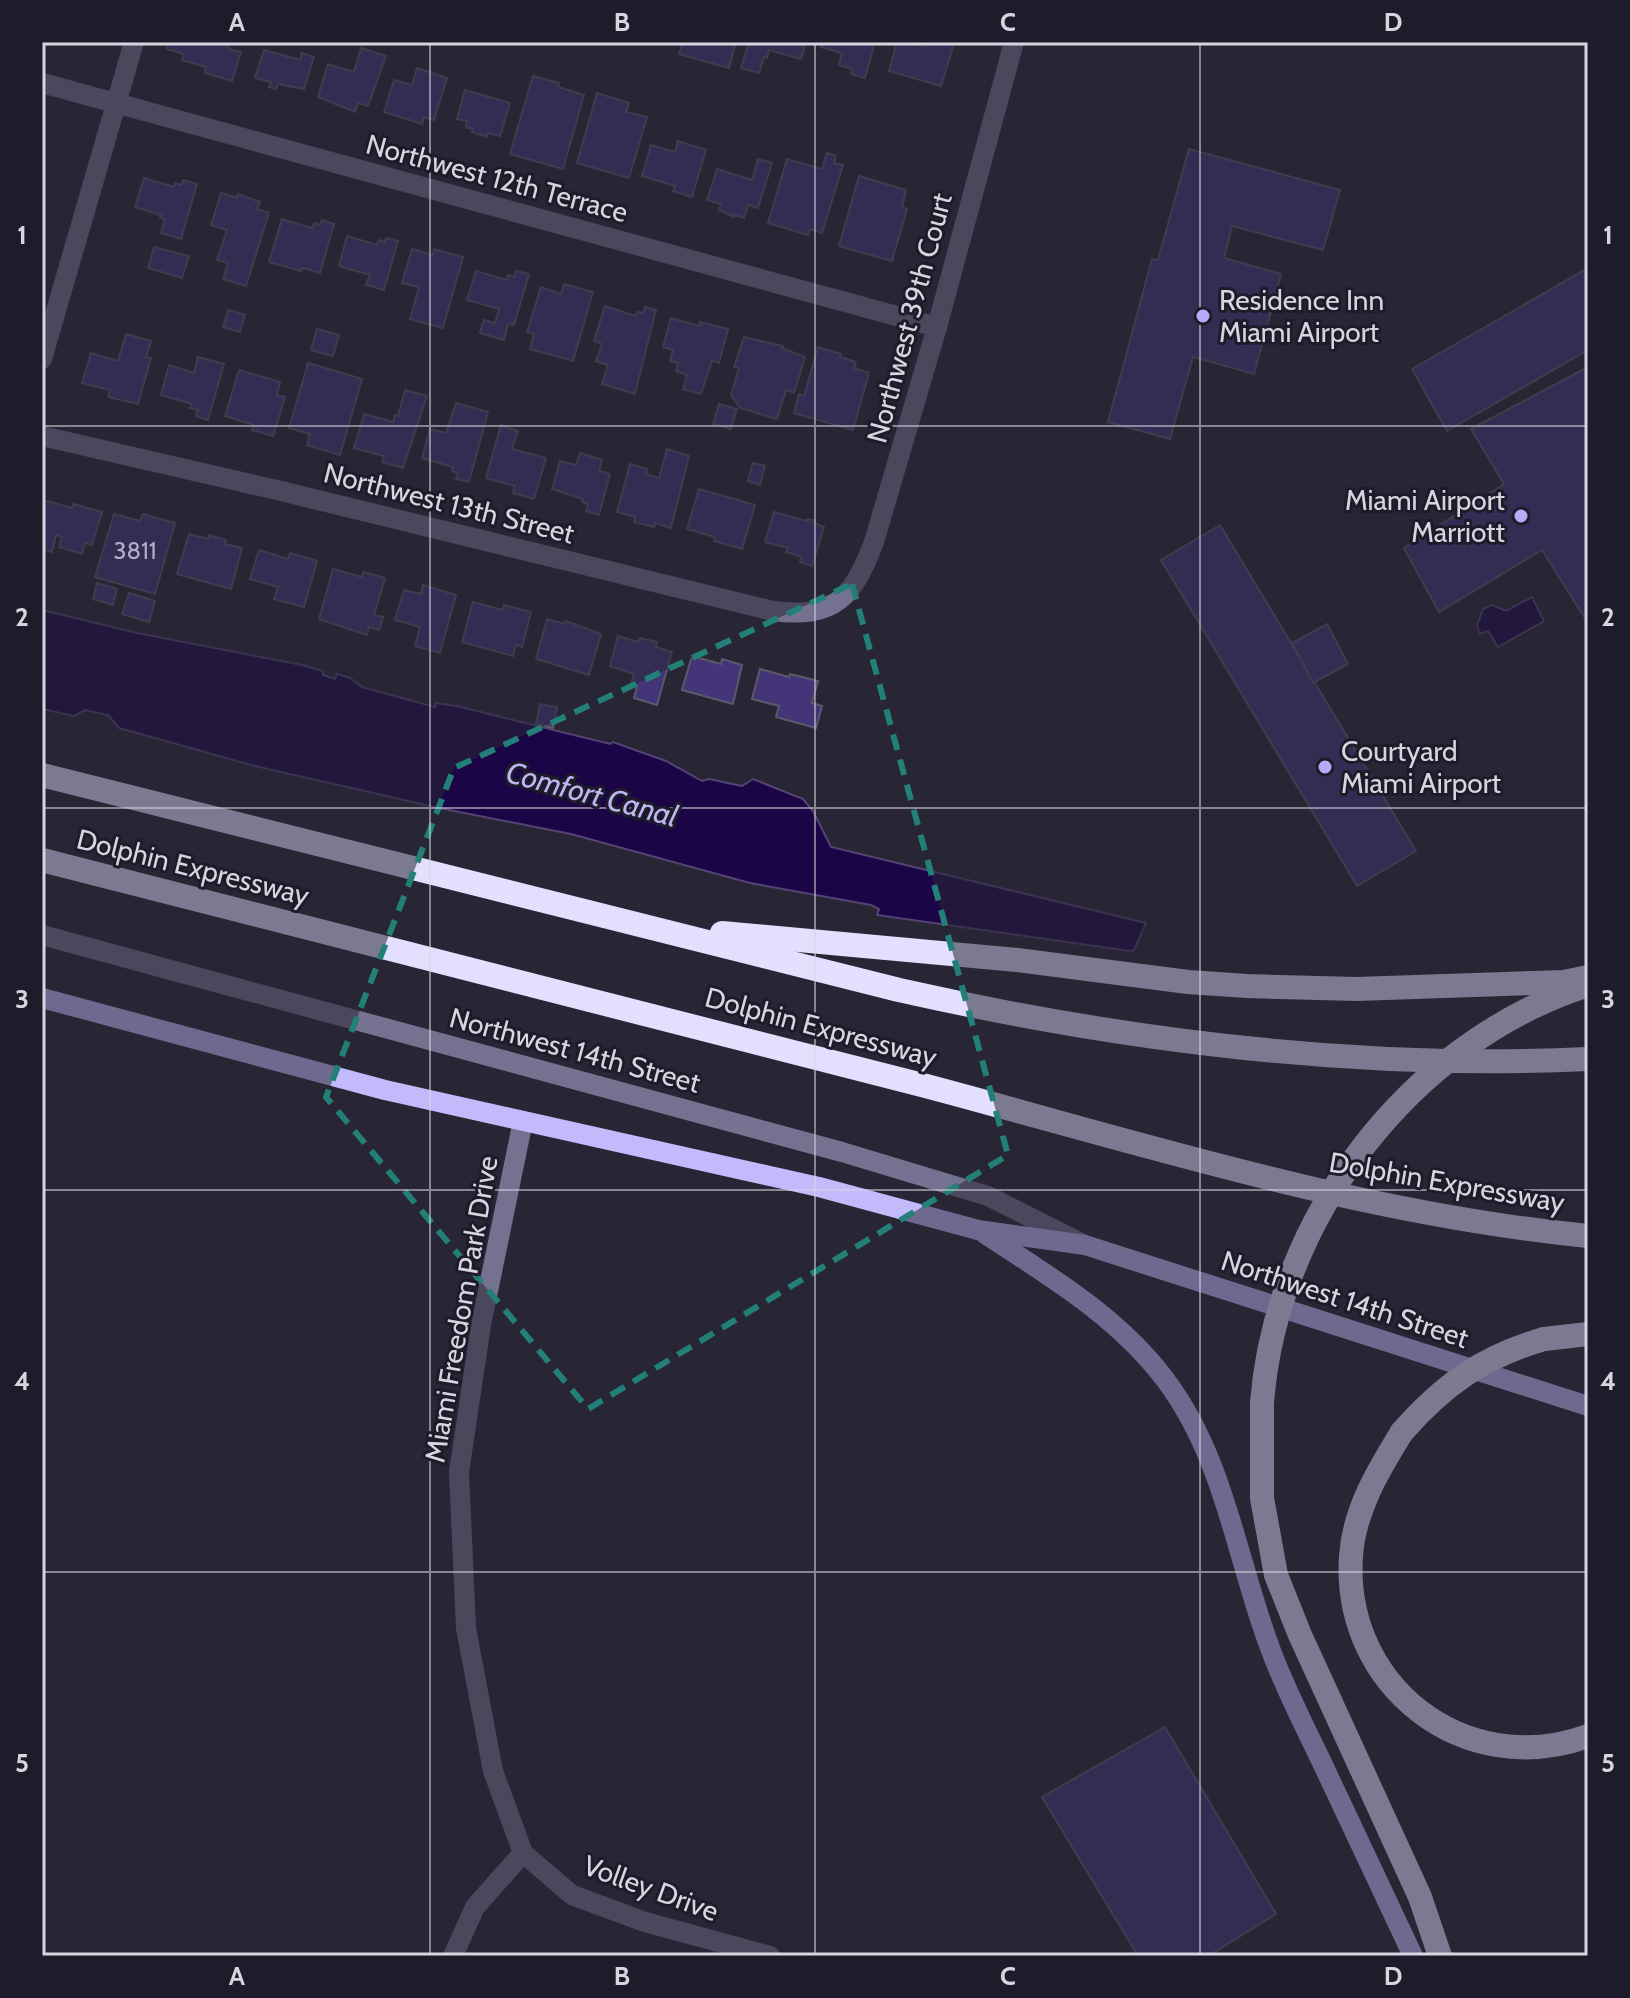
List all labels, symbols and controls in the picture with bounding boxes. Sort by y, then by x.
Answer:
text: A [229,6,246,38]
text: B [614,6,630,38]
text: C [1000,6,1016,38]
text: D [1384,6,1402,38]
street label: Northwest 12th Terrace [363,127,631,229]
street label: Northwest 39th Court [859,189,959,447]
text: 1 [17,219,27,251]
text: 1 [1603,219,1613,251]
place label: Residence Inn Miami Airport [1219,283,1384,349]
marker: Residence Inn Miami Airport [1194,307,1212,325]
street label: Northwest 13th Street [320,455,578,551]
place label: Miami Airport Marriott [1345,483,1505,549]
marker: Miami Airport Marriott [1512,507,1530,525]
house number: 3811 [113,536,157,565]
text: 2 [15,601,29,633]
text: 2 [1601,601,1615,633]
place label: Courtyard Miami Airport [1341,734,1501,800]
water label: Comfort Canal [502,753,682,835]
marker: Courtyard Miami Airport [1316,758,1334,776]
street label: Dolphin Expressway [73,822,313,912]
street label: Dolphin Expressway [701,980,941,1074]
text: 3 [15,983,29,1015]
text: 3 [1601,983,1615,1015]
street label: Northwest 14th Street [446,1000,704,1100]
street label: Dolphin Expressway [1327,1145,1567,1219]
street label: Miami Freedom Park Drive [417,1153,505,1465]
street label: Northwest 14th Street [1217,1243,1473,1355]
text: 4 [14,1365,30,1397]
text: 4 [1600,1365,1616,1397]
text: 5 [15,1747,29,1779]
text: 5 [1601,1747,1615,1779]
street label: Volley Drive [579,1848,723,1928]
text: A [229,1960,246,1992]
text: B [614,1960,630,1992]
text: C [1000,1960,1016,1992]
text: D [1384,1960,1402,1992]

